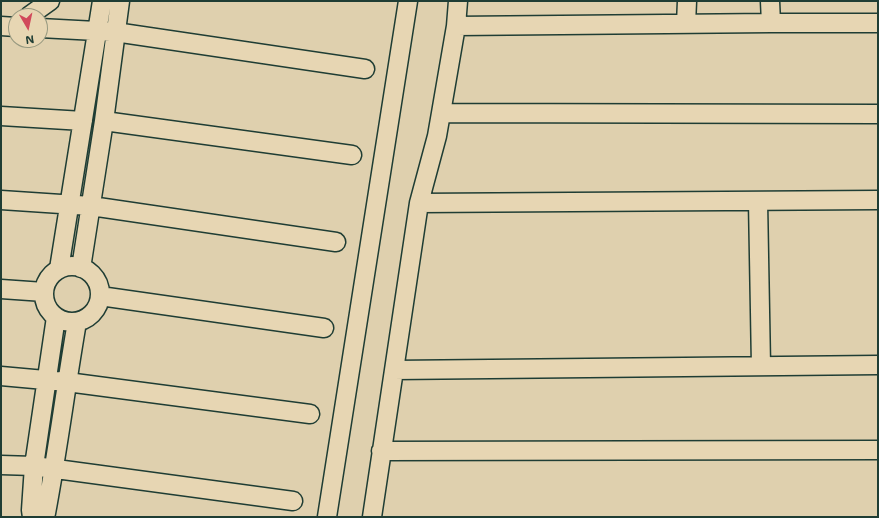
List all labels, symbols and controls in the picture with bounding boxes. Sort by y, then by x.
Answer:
north arrow [8,8,48,48]
text: N [24,31,35,47]

